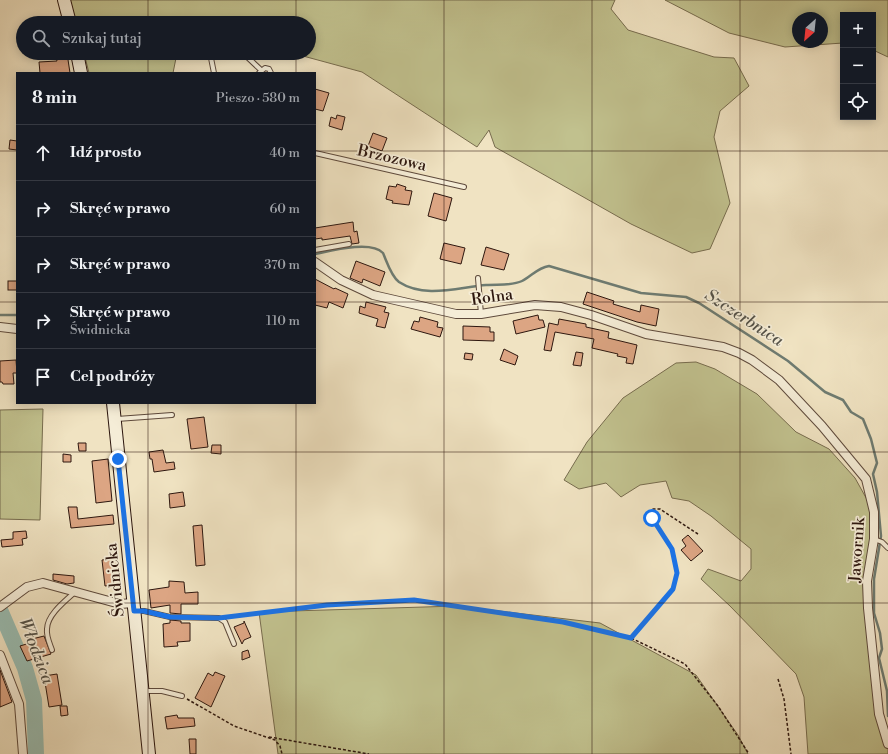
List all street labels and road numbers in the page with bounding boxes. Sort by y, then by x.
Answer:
street label: Brzozowa [354,140,429,176]
street label: Rolna [470,284,515,310]
street label: Jawornik [845,515,869,584]
street label: Świdnicka [99,541,129,618]

